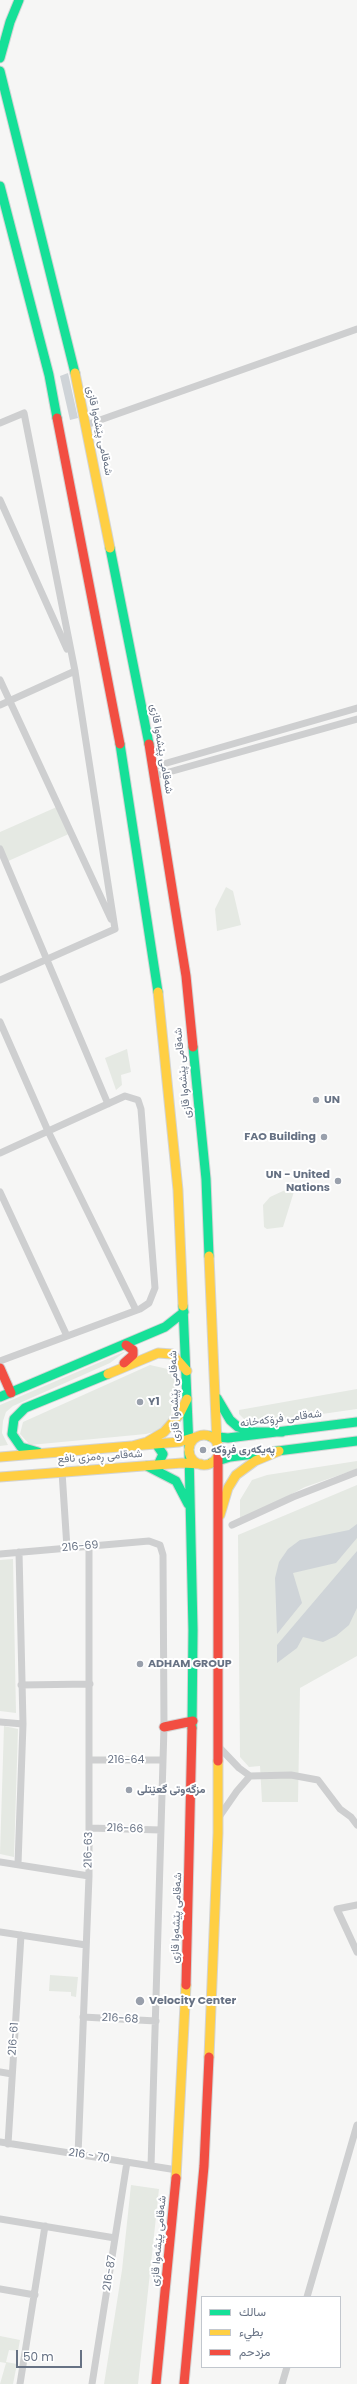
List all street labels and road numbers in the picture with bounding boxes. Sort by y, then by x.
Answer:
street label: شەقامی پێشەوا قازی [83,385,115,477]
street label: شەقامی پێشەوا قازی [147,703,175,795]
street label: شەقامی پێشەوا قازی [172,1027,194,1119]
street label: شەقامی پێشەوا قازی [167,1350,183,1442]
street label: شەقامی فڕۆکەخانە [239,1407,323,1431]
street label: شەقامی ڕەمزی نافع [57,1447,143,1467]
street label: 216-69 [61,1539,99,1555]
street label: 216-64 [108,1753,144,1767]
street label: 216-66 [106,1822,144,1836]
street label: 216-63 [82,1832,96,1868]
street label: شەقامی پێشەوا قازی [169,1872,185,1964]
street label: 216-68 [101,2011,139,2027]
street label: 216-61 [6,2022,22,2056]
street label: 216 - 70 [67,2146,111,2166]
street label: شەقامی پێشەوا قازی [148,2195,170,2287]
street label: 216-87 [101,2254,119,2292]

